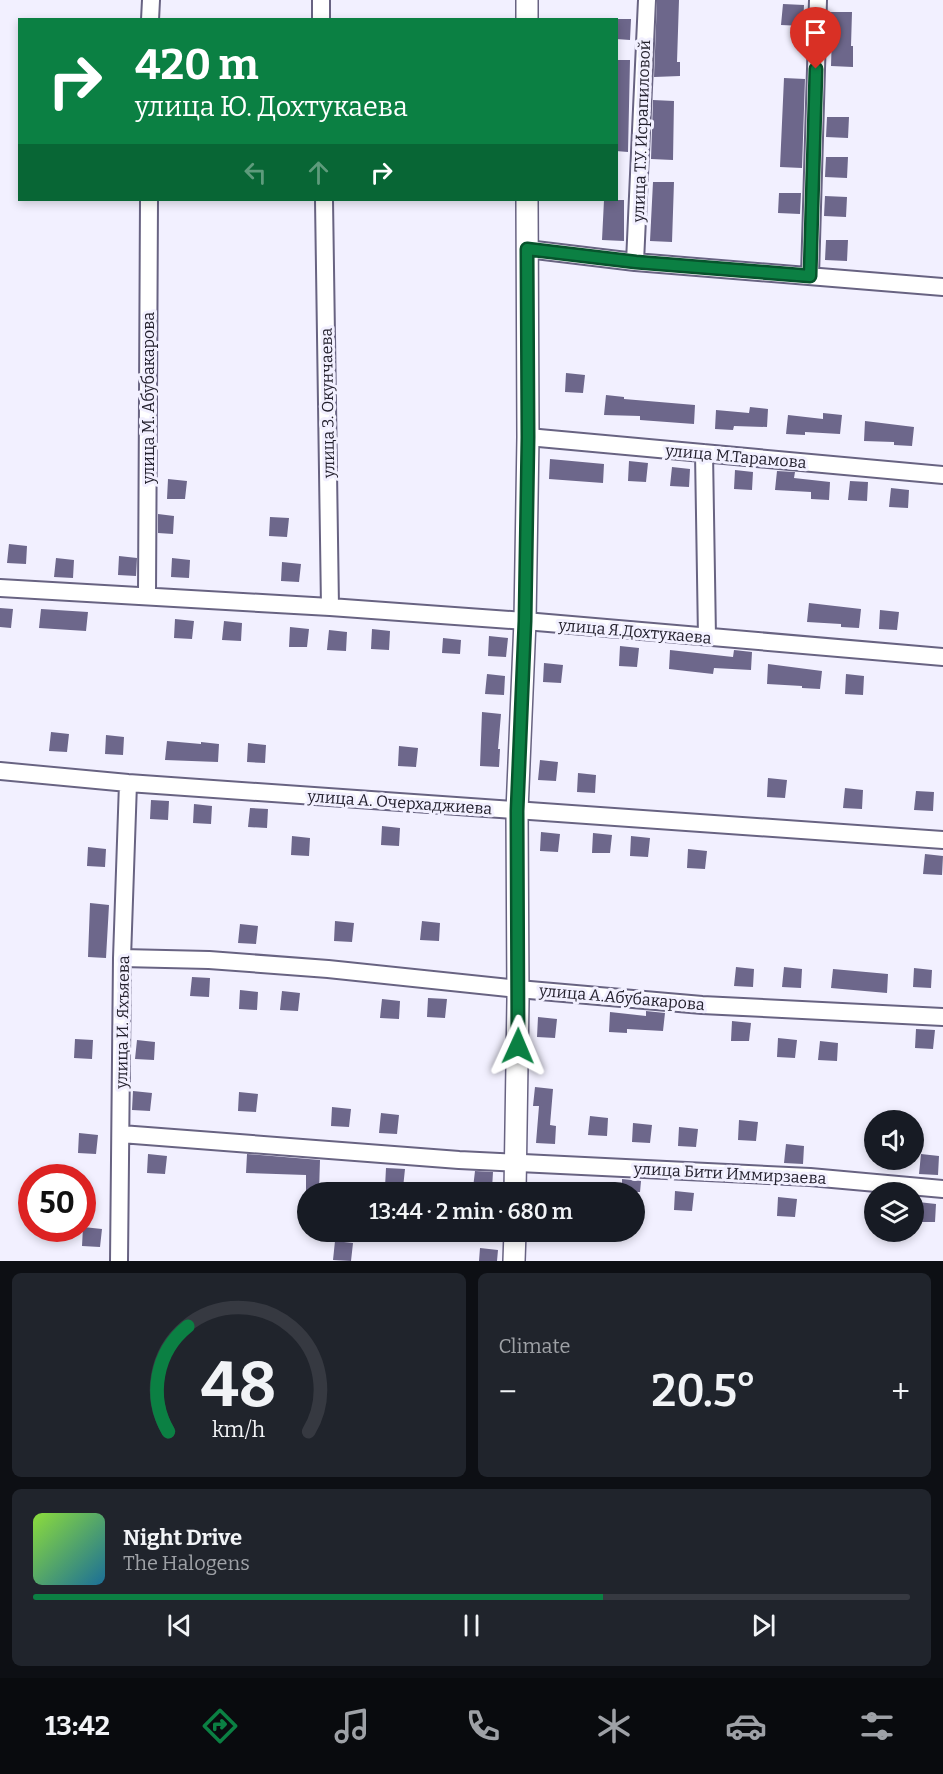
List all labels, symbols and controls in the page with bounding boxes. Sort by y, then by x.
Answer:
pin [790,7,841,69]
icon: arrive [799,16,832,49]
street label: улица Т.У. Исрапиловой [629,39,654,224]
text: 420 m [135,40,259,90]
icon: right [36,42,114,120]
text: улица Ю. Дохтукаева [135,91,408,123]
icon: left [239,156,272,189]
icon: ahead [302,156,335,189]
icon: right [365,156,398,189]
street label: улица М. Абубакарова [139,312,158,485]
street label: улица З. Окунчаева [317,327,338,479]
street label: улица М.Тарамова [664,441,807,472]
street label: улица Я.Дохтукаева [557,615,713,648]
street label: улица А. Очерхаджиева [306,787,493,818]
street label: улица И. Яхъяева [112,955,133,1090]
street label: улица А.Абубакарова [537,981,706,1014]
position arrow [486,1014,550,1078]
map controls [864,1110,924,1242]
button: sound [864,1110,924,1170]
street label: улица Бити Иммирзаева [632,1159,827,1188]
speed limit sign: 50 [18,1164,96,1242]
button: layers [864,1182,924,1242]
text: 13:44 · 2 min · 680 m [369,1198,573,1225]
text: Climate [499,1334,570,1358]
text: 48 [201,1348,277,1423]
text: 20.5° [651,1364,757,1418]
text: − [499,1372,517,1412]
text: + [891,1372,910,1412]
text: km/h [212,1417,265,1443]
text: Night Drive [123,1524,242,1551]
text: The Halogens [123,1551,250,1575]
icon: previous [163,1609,196,1642]
icon: pause [455,1609,488,1642]
icon: next [747,1609,780,1642]
icon: directions [199,1705,241,1747]
icon: music [331,1705,373,1747]
icon: phone [462,1705,504,1747]
icon: climate [593,1705,635,1747]
icon: car [725,1705,767,1747]
icon: filters [856,1705,898,1747]
text: 13:42 [45,1710,110,1742]

